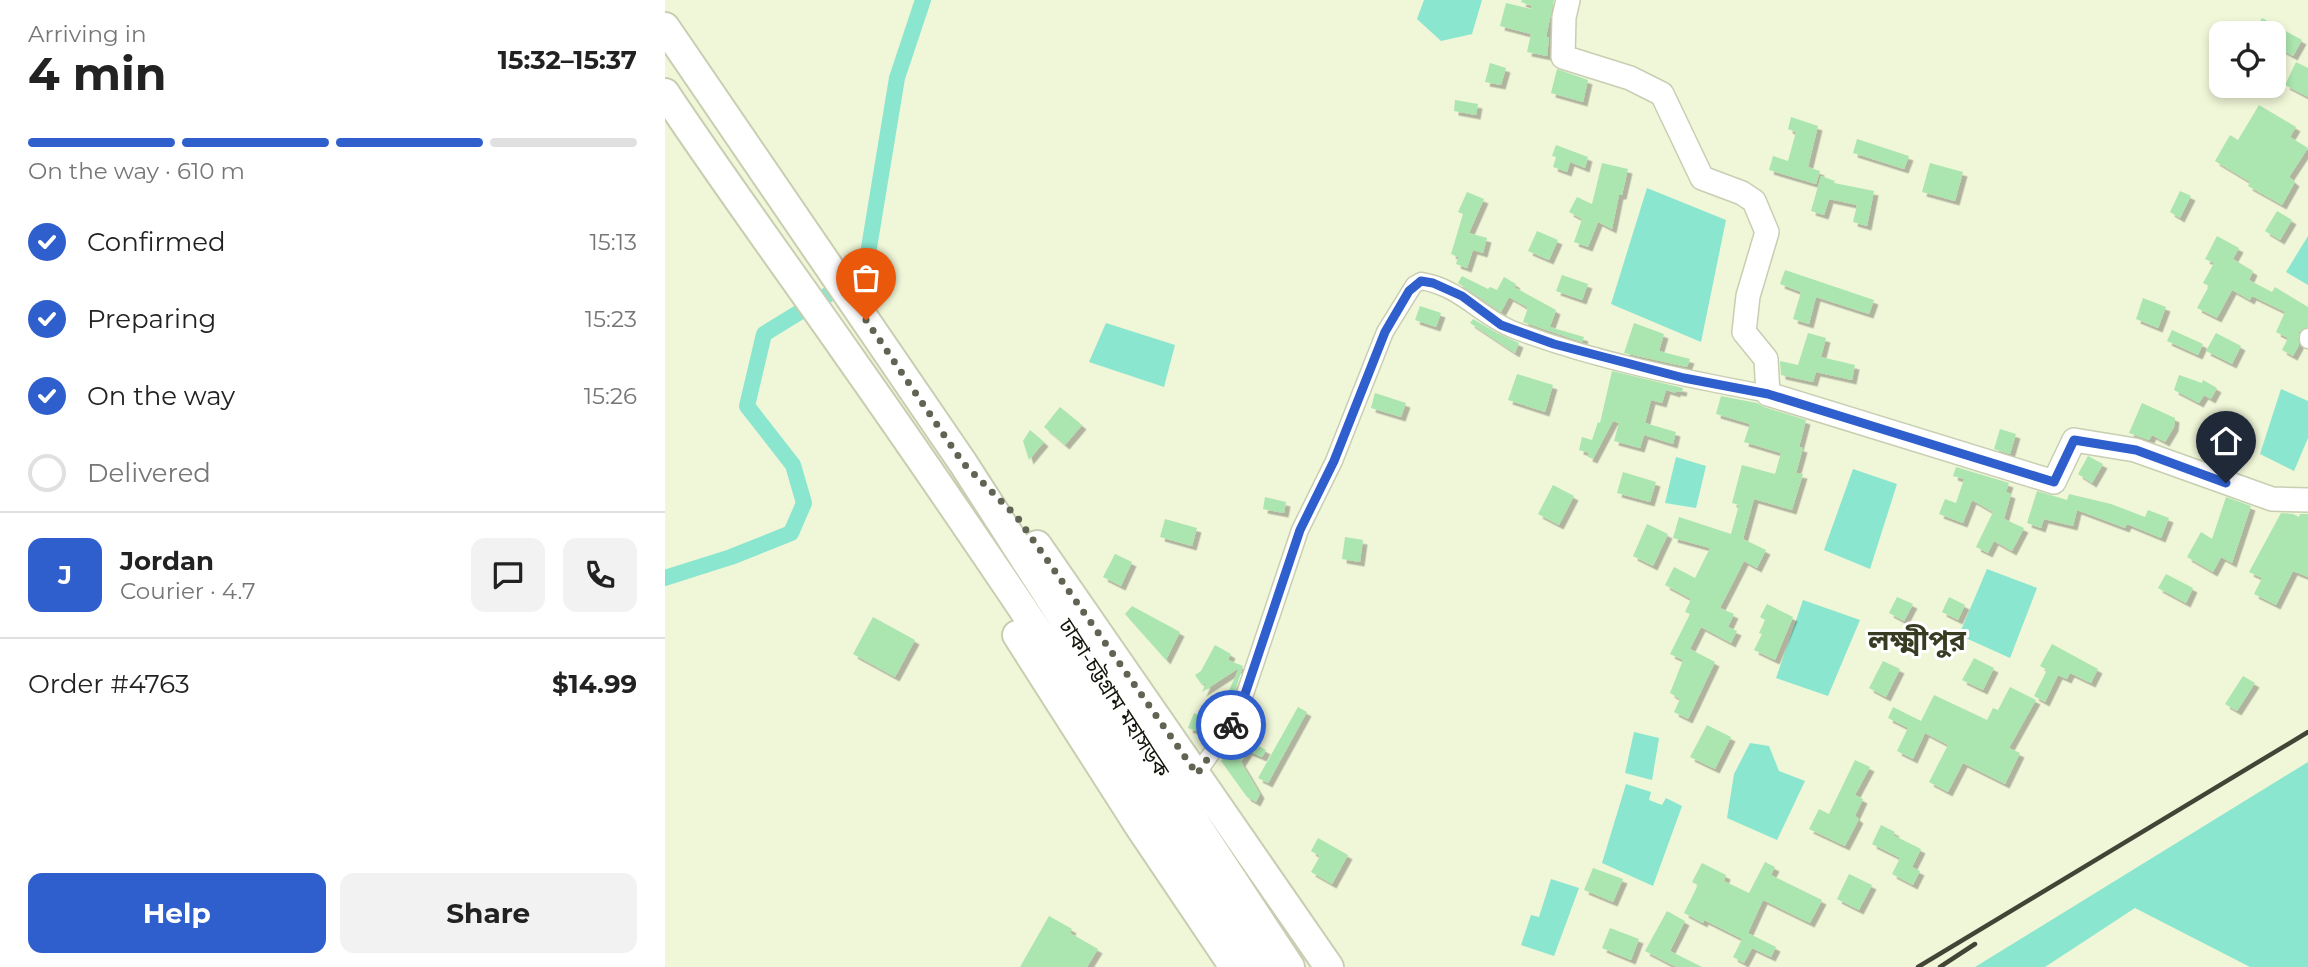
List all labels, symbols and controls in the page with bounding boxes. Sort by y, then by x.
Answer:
text: Arriving in [28,20,147,48]
map controls [2209,21,2286,98]
button: locate [2209,21,2286,98]
text: 15:32–15:37 [498,44,637,76]
text: 4 min [28,45,167,102]
text: On the way · 610 m [28,157,245,185]
icon: check [28,223,66,261]
text: Confirmed [87,226,226,258]
text: 15:13 [590,228,637,256]
pin [836,248,896,320]
icon: bag [847,259,885,297]
icon: check [28,300,66,338]
text: Preparing [87,303,216,335]
text: 15:23 [585,305,637,333]
icon: check [28,377,66,415]
text: On the way [87,380,235,412]
text: 15:26 [584,382,637,410]
pin [2196,411,2256,483]
icon: home [2207,422,2245,460]
text: Delivered [87,457,211,489]
button: chat [471,538,545,612]
button: phone [563,538,637,612]
text: Jordan [120,545,214,577]
text: J [58,559,72,591]
text: Courier · 4.7 [120,577,256,605]
street label: ঢাকা-চট্টগ্রাম মহাসড়ক [1053,613,1176,783]
district label: লক্ষ্মীপুর [1867,623,1967,658]
text: Order #4763 [28,668,190,700]
text: $14.99 [552,668,637,700]
courier [1196,690,1266,760]
icon: bike [1212,706,1250,744]
button: Help [28,873,326,953]
button: Share [340,873,637,953]

